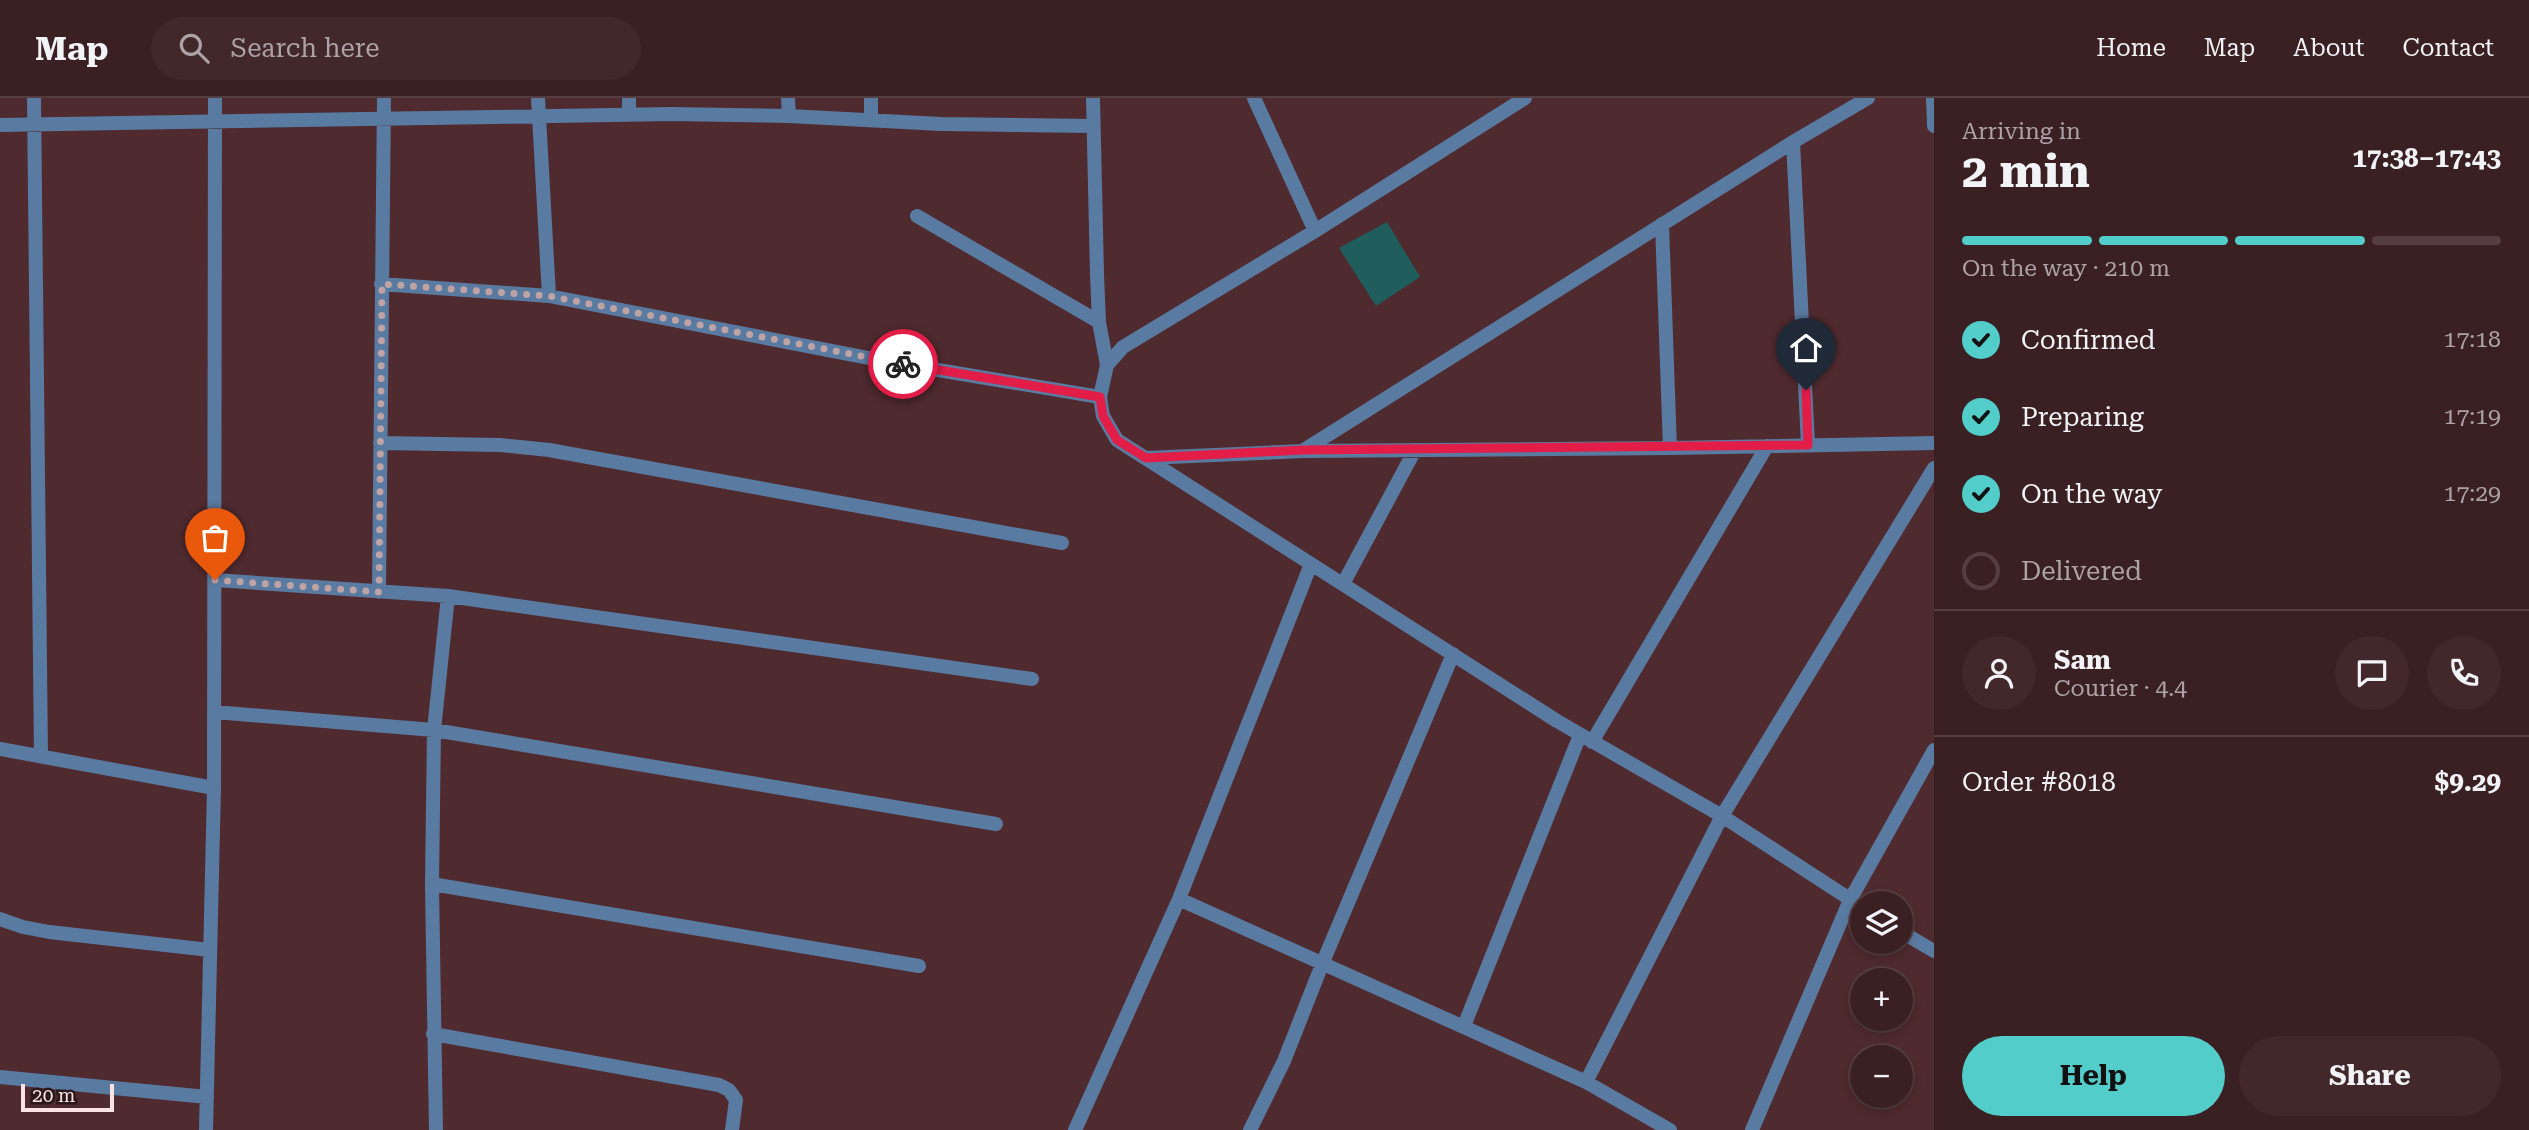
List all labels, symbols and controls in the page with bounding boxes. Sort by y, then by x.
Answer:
search box [151,17,641,80]
text: Map [35,29,109,68]
icon: search [175,29,213,67]
text: Search here [231,33,380,63]
text: Home [2096,34,2166,62]
text: Map [2204,34,2255,62]
text: About [2293,34,2364,62]
text: Contact [2402,34,2494,62]
text: Arriving in [1962,118,2081,145]
text: 17:38–17:43 [2352,143,2501,173]
text: 2 min [1962,144,2090,198]
text: On the way · 210 m [1962,255,2170,282]
pin [1776,318,1836,390]
icon: check [1962,321,2000,359]
text: Confirmed [2021,325,2156,355]
text: 17:18 [2444,326,2501,353]
courier [868,329,938,399]
icon: home [1787,329,1825,367]
icon: bike [884,345,922,383]
icon: check [1962,398,2000,436]
text: Preparing [2021,402,2144,432]
text: 17:19 [2444,403,2501,430]
icon: check [1962,475,2000,513]
text: On the way [2021,479,2162,509]
text: 17:29 [2444,480,2501,507]
pin [185,508,245,580]
icon: bag [196,519,234,557]
text: Delivered [2021,556,2142,586]
button: person [1962,636,2036,710]
button: chat [2335,636,2409,710]
button: phone [2427,636,2501,710]
text: Sam [2054,645,2111,675]
text: Courier · 4.4 [2054,675,2187,702]
text: Order #8018 [1962,767,2116,797]
text: $9.29 [2435,767,2501,797]
map controls [1850,891,1913,1108]
button: layers [1850,891,1913,954]
button: + [1850,968,1913,1031]
button: Help [1962,1036,2225,1116]
button: Share [2239,1036,2501,1116]
button: − [1850,1045,1913,1108]
scale bar [21,1081,114,1113]
text: 20 m [32,1084,75,1107]

